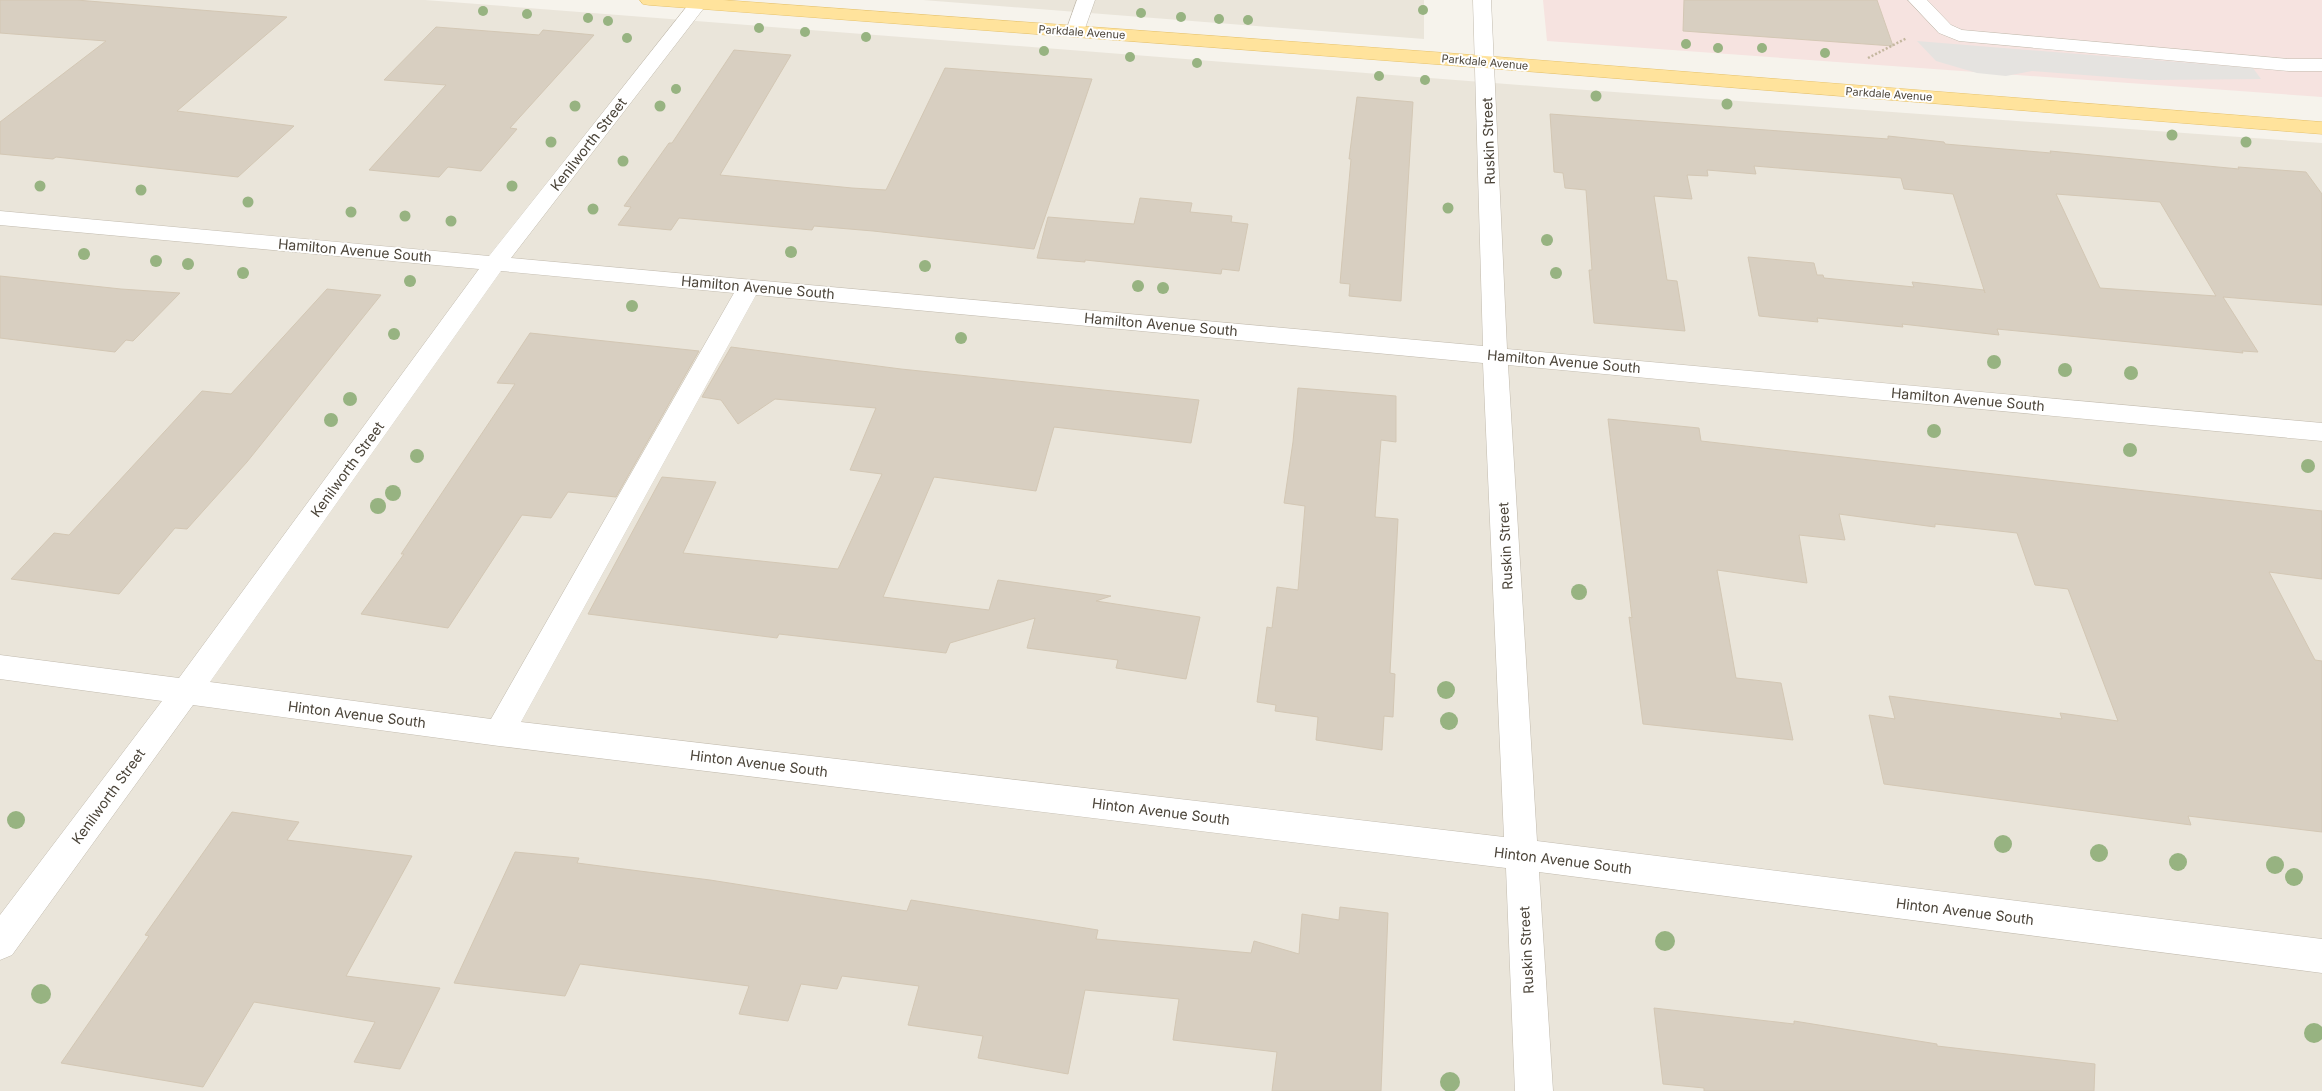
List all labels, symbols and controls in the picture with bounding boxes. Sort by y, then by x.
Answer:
street label: Parkdale Avenue [1038,22,1126,42]
street label: Parkdale Avenue [1441,51,1529,73]
street label: Parkdale Avenue [1845,84,1933,104]
street label: Kenilworth Street [546,94,630,194]
street label: Ruskin Street [1478,97,1498,185]
street label: Hamilton Avenue South [277,235,433,265]
street label: Hamilton Avenue South [680,272,836,302]
street label: Hamilton Avenue South [1083,309,1239,339]
street label: Hamilton Avenue South [1486,346,1642,376]
street label: Hamilton Avenue South [1890,384,2046,414]
street label: Kenilworth Street [307,418,387,520]
street label: Ruskin Street [1494,501,1516,590]
street label: Hinton Avenue South [287,697,427,731]
street label: Kenilworth Street [68,745,148,847]
street label: Hinton Avenue South [689,746,829,780]
street label: Hinton Avenue South [1091,794,1231,828]
street label: Hinton Avenue South [1493,843,1633,877]
street label: Hinton Avenue South [1895,894,2035,928]
street label: Ruskin Street [1515,905,1537,994]

